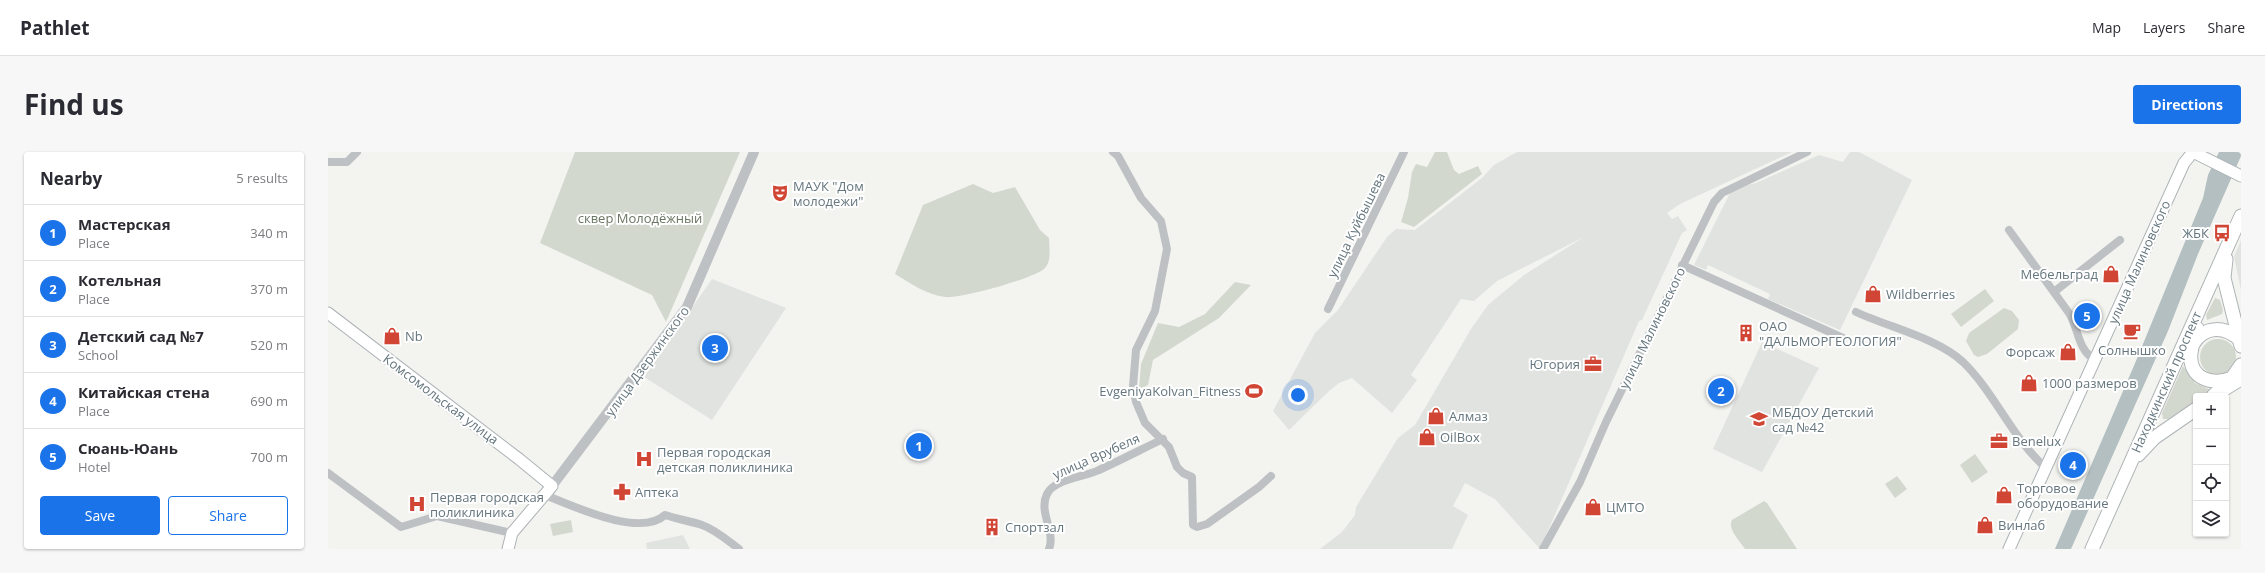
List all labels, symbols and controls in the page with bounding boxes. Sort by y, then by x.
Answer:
text: Pathlet [20,15,89,41]
text: Map [2092,18,2121,37]
text: Layers [2143,18,2185,37]
text: Share [2207,18,2245,37]
text: Find us [24,85,124,123]
button: Directions [2133,85,2241,124]
text: Nearby [40,167,102,190]
text: 5 results [236,169,288,187]
street label: улица Куйбышева [1323,169,1389,281]
place label: МАУК "Дом молодежи" [793,177,864,210]
theatre icon: МАУК "Дом молодежи" [770,183,790,203]
street label: улица Малиновского [2104,197,2174,327]
park label: сквер Молодёжный [578,209,702,227]
text: Мастерская [78,214,171,234]
bus stop icon: ЖБК [2212,223,2232,243]
text: 1 [49,224,57,242]
text: 340 m [250,224,288,242]
place label: ЖБК [2182,224,2209,242]
text: Place [78,234,110,252]
street label: улица Малиновского [1615,264,1689,392]
shop icon: Мебельград [2101,264,2121,284]
place label: Мебельград [2021,265,2099,283]
text: Котельная [78,270,161,290]
text: 2 [49,280,57,298]
text: 370 m [250,280,288,298]
shop icon: Wildberries [1863,284,1883,304]
place label: Wildberries [1886,285,1955,303]
text: Place [78,290,110,308]
pin: 5 [2074,301,2100,331]
street label: улица Дзержинского [601,302,693,420]
street label: Находкинский проспект [2127,308,2205,456]
place label: ОАО "ДАЛЬМОРГЕОЛОГИЯ" [1759,317,1902,350]
cafe icon: Солнышко [2122,321,2142,341]
building icon: ОАО "ДАЛЬМОРГЕОЛОГИЯ" [1736,323,1756,343]
text: Детский сад №7 [78,326,204,346]
shop icon: Nb [382,326,402,346]
place label: Nb [405,327,423,345]
pin: 3 [702,333,728,363]
text: 3 [49,336,57,354]
text: 520 m [250,336,288,354]
place label: Солнышко [2098,341,2166,359]
shop icon: Форсаж [2058,342,2078,362]
place label: Форсаж [2006,343,2055,361]
text: School [78,346,118,364]
street label: Комсомольская улица [380,350,502,448]
office icon: Югория [1583,354,1603,374]
place label: Югория [1530,355,1580,373]
shop icon: 1000 размеров [2019,373,2039,393]
place label: 1000 размеров [2042,374,2137,392]
pin: 2 [1708,376,1734,406]
sports icon: EvgeniyaKolvan_Fitness [1244,381,1264,401]
text: Китайская стена [78,382,210,402]
place label: EvgeniyaKolvan_Fitness [1099,382,1241,400]
your location [1288,385,1308,405]
text: 4 [49,392,57,410]
text: 690 m [250,392,288,410]
map controls [2193,393,2229,537]
button: + [2193,393,2229,429]
text: Place [78,402,110,420]
place label: МБДОУ Детский сад №42 [1772,403,1874,436]
shop icon: Алмаз [1426,406,1446,426]
place label: Алмаз [1449,407,1488,425]
school or university icon: МБДОУ Детский сад №42 [1749,409,1769,429]
shop icon: OilBox [1417,427,1437,447]
place label: OilBox [1440,428,1480,446]
street label: улица Врубеля [1050,429,1142,483]
button: − [2193,429,2229,465]
pin: 1 [906,431,932,461]
office icon: Benelux [1989,431,2009,451]
place label: Benelux [2012,432,2061,450]
text: Сюань-Юань [78,438,178,458]
place label: Первая городская детская поликлиника [657,443,793,476]
text: 5 [49,448,57,466]
text: 700 m [250,448,288,466]
hospital icon: Первая городская детская поликлиника [634,449,654,469]
pin: 4 [2060,450,2086,480]
text: Hotel [78,458,111,476]
button: locate [2193,465,2229,501]
place label: Торговое оборудование [2017,479,2109,512]
pharmacy icon: Аптека [612,482,632,502]
place label: Аптека [635,483,679,501]
shop icon: Торговое оборудование [1994,485,2014,505]
place label: Первая городская поликлиника [430,488,544,521]
hospital icon: Первая городская поликлиника [407,494,427,514]
button: Save [40,496,160,535]
button: Share [168,496,288,535]
shop icon: ЦМТО [1583,497,1603,517]
place label: ЦМТО [1606,498,1645,516]
button: layers [2193,501,2229,537]
shop icon: Винлаб [1975,515,1995,535]
place label: Винлаб [1998,516,2046,534]
building icon: Спортзал [982,517,1002,537]
place label: Спортзал [1005,518,1064,536]

